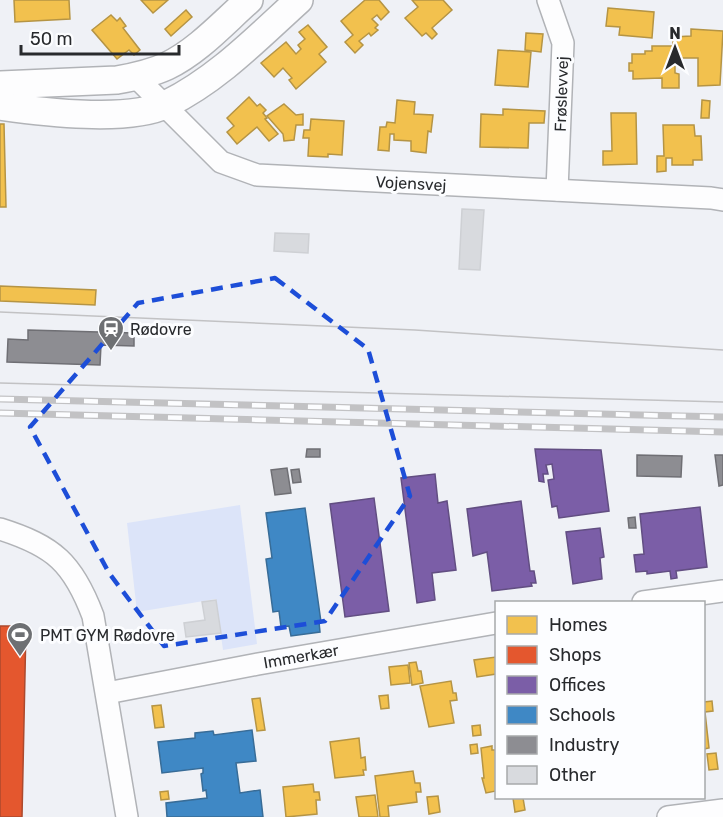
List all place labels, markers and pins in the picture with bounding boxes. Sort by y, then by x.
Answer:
station icon: Rødovre [96,314,126,352]
place label: Rødovre [130,320,192,339]
sports icon: PMT GYM Rødovre [5,620,35,658]
place label: PMT GYM Rødovre [40,626,175,645]

